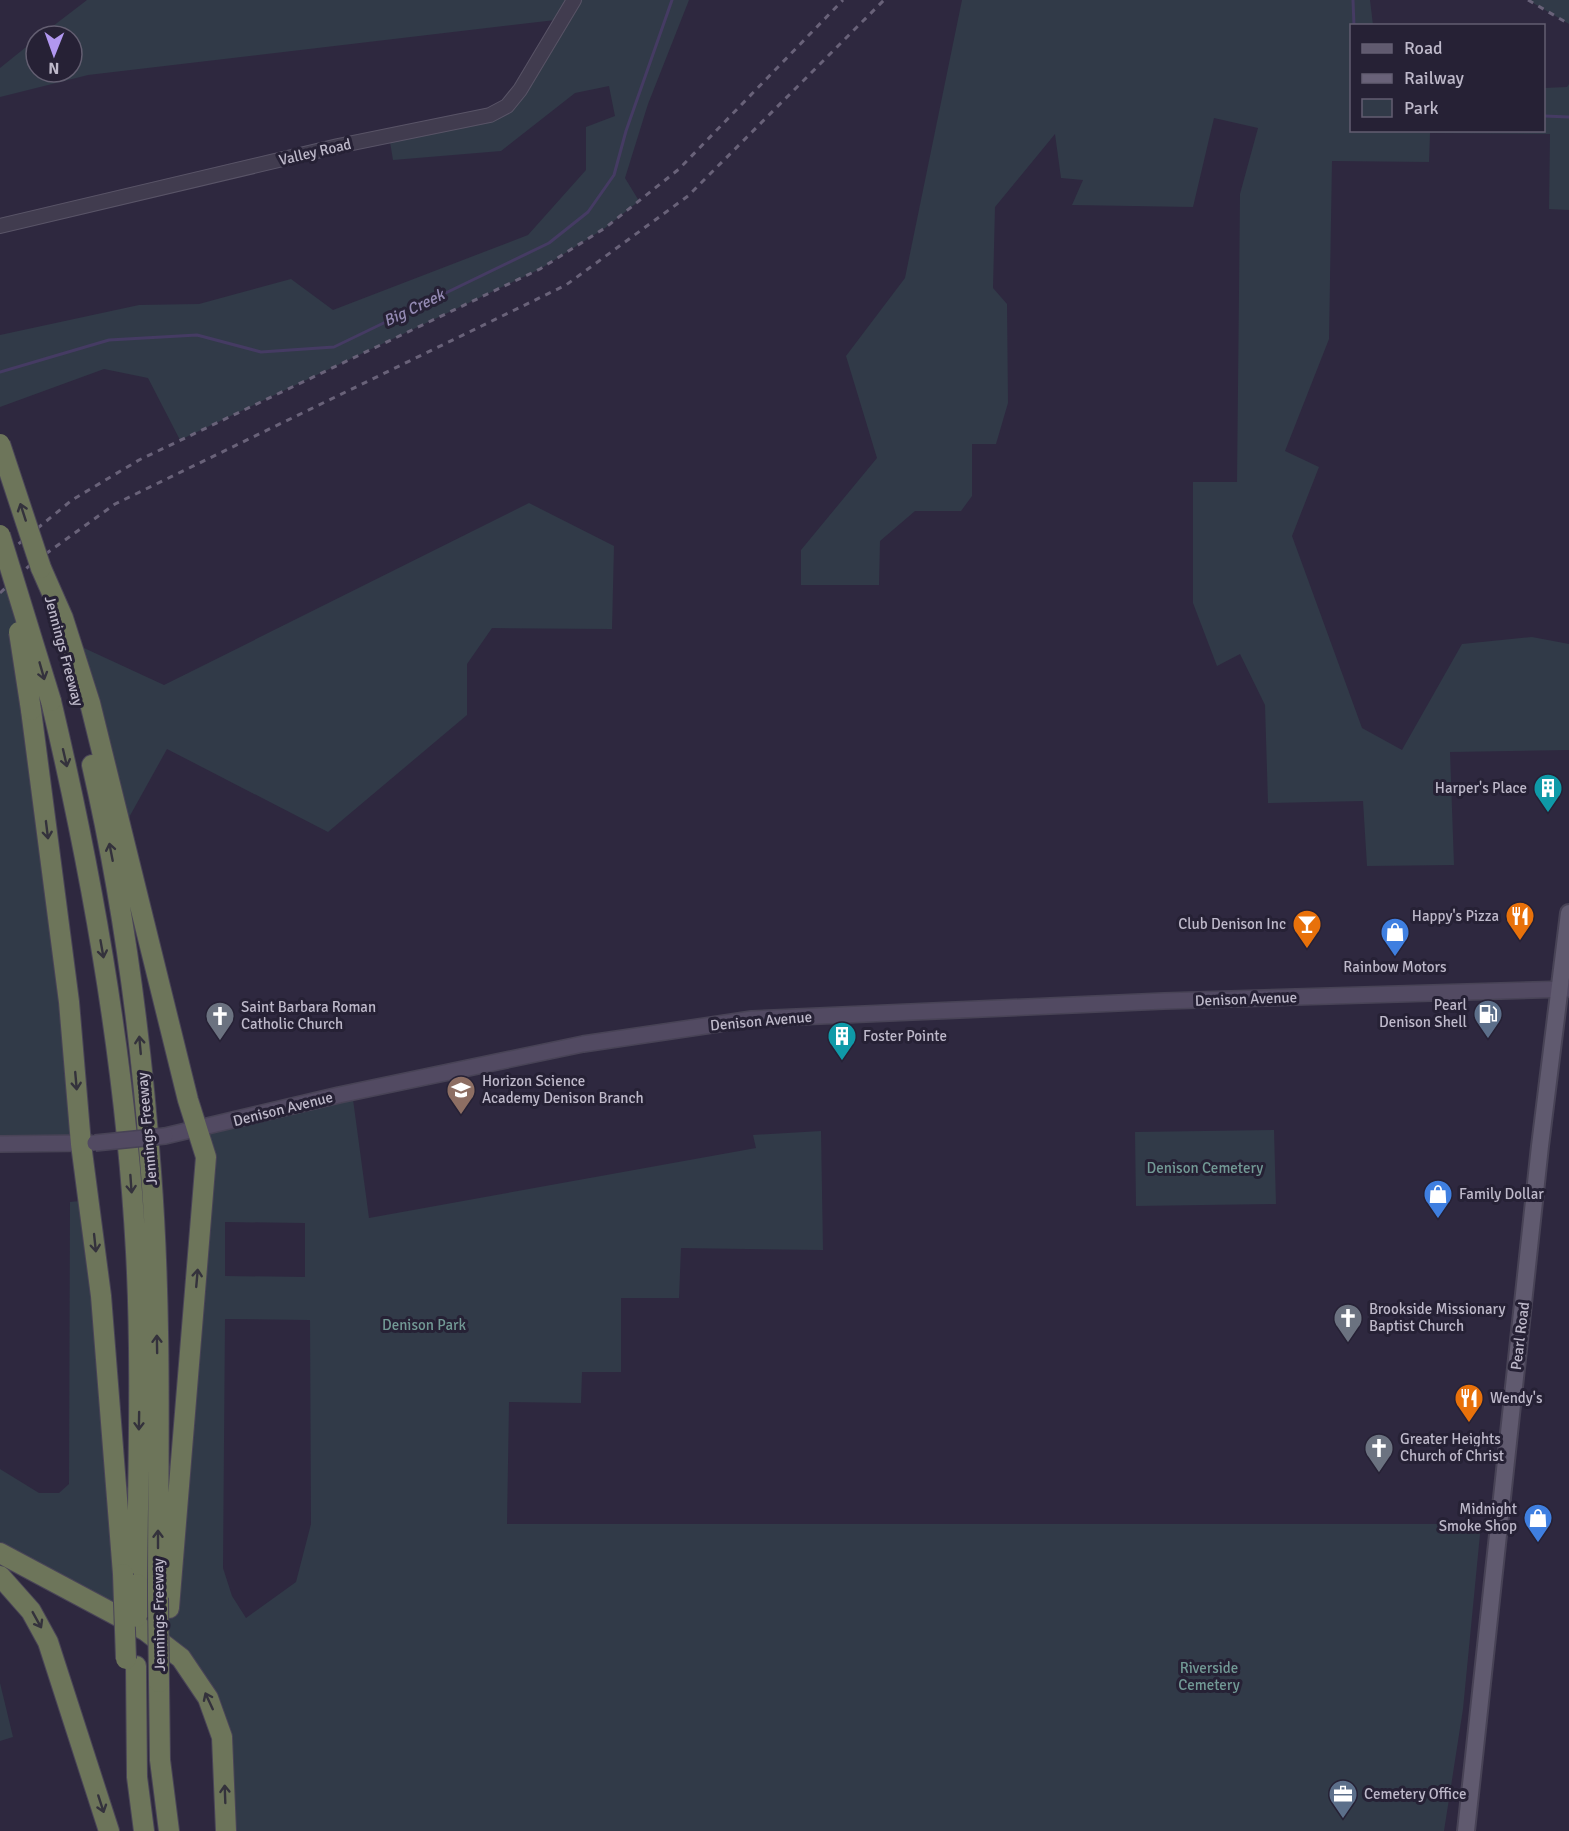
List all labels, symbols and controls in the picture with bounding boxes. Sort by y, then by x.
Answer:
north arrow [24,24,84,84]
legend [1350,24,1545,132]
text: Road [1404,37,1443,59]
text: N [48,58,59,78]
text: Railway [1404,67,1465,89]
text: Park [1404,97,1439,119]
street label: Valley Road [277,135,353,169]
water label: Big Creek [380,284,450,331]
one-way arrow [17,503,28,522]
street label: Jennings Freeway [41,594,87,708]
one-way arrow [37,661,48,680]
one-way arrow [59,748,71,767]
building icon: Harper's Place [1532,772,1564,814]
place label: Harper's Place [1435,779,1527,797]
one-way arrow [41,820,52,840]
one-way arrow [105,843,116,862]
restaurant icon: Happy's Pizza [1504,900,1536,942]
place label: Happy's Pizza [1412,907,1499,925]
bar icon: Club Denison Inc [1291,908,1323,950]
place label: Club Denison Inc [1178,915,1286,933]
shop icon: Rainbow Motors [1379,916,1411,958]
one-way arrow [97,939,108,959]
place label: Rainbow Motors [1343,958,1447,976]
street label: Denison Avenue [1195,988,1297,1010]
place label: Pearl Denison Shell [1379,996,1467,1031]
place label: Saint Barbara Roman Catholic Church [241,998,376,1033]
fuel station icon: Pearl Denison Shell [1472,998,1504,1040]
church icon: Saint Barbara Roman Catholic Church [204,1000,236,1042]
street label: Denison Avenue [709,1008,813,1034]
building icon: Foster Pointe [826,1020,858,1062]
place label: Foster Pointe [863,1027,947,1045]
one-way arrow [134,1035,145,1055]
one-way arrow [71,1071,82,1091]
street label: Jennings Freeway [133,1072,161,1186]
place label: Horizon Science Academy Denison Branch [482,1072,644,1107]
school or university icon: Horizon Science Academy Denison Branch [445,1074,477,1116]
street label: Denison Avenue [231,1088,335,1130]
park label: Denison Cemetery [1147,1159,1263,1177]
one-way arrow [126,1174,137,1194]
shop icon: Family Dollar [1422,1178,1454,1220]
place label: Family Dollar [1459,1185,1544,1203]
one-way arrow [90,1233,101,1253]
one-way arrow [191,1268,202,1288]
place label: Brookside Missionary Baptist Church [1369,1300,1506,1335]
street label: Pearl Road [1507,1301,1533,1371]
church icon: Brookside Missionary Baptist Church [1332,1302,1364,1344]
park label: Denison Park [382,1316,467,1334]
one-way arrow [152,1335,163,1355]
restaurant icon: Wendy's [1453,1382,1485,1424]
place label: Wendy's [1490,1389,1543,1407]
one-way arrow [133,1411,145,1431]
place label: Greater Heights Church of Christ [1400,1430,1504,1465]
church icon: Greater Heights Church of Christ [1363,1432,1395,1474]
place label: Midnight Smoke Shop [1439,1500,1517,1535]
shop icon: Midnight Smoke Shop [1522,1502,1554,1544]
one-way arrow [152,1530,164,1550]
street label: Jennings Freeway [149,1558,169,1672]
one-way arrow [32,1611,43,1629]
park label: Riverside Cemetery [1178,1659,1240,1694]
one-way arrow [202,1693,214,1711]
office icon: Cemetery Office [1327,1778,1359,1820]
one-way arrow [219,1785,231,1805]
place label: Cemetery Office [1364,1785,1466,1803]
one-way arrow [96,1794,107,1813]

